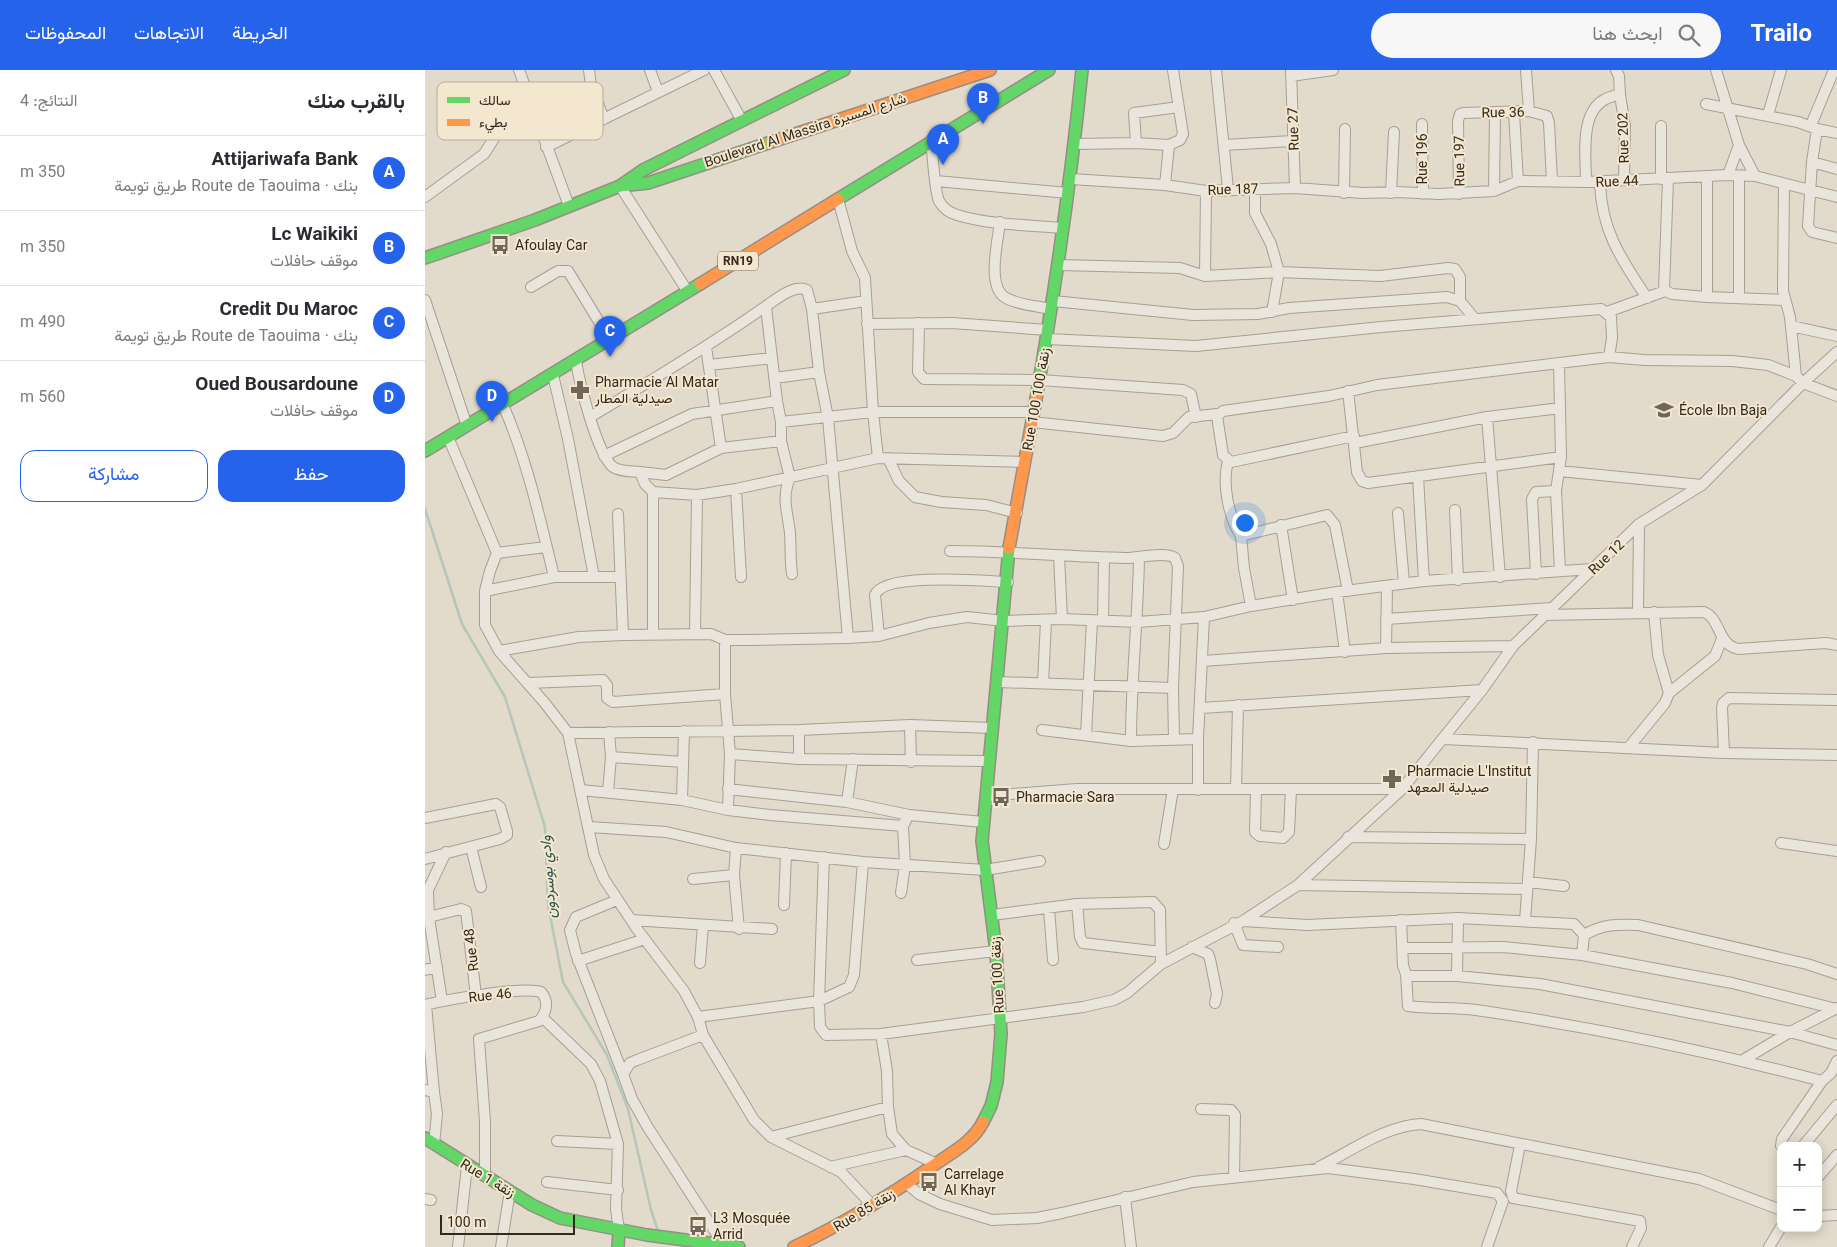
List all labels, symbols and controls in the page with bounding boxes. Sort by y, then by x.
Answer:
search box [1371,13,1721,58]
text: Trailo [1751,16,1812,54]
text: المحفوظات [25,21,106,49]
text: الاتجاهات [134,21,204,49]
text: الخريطة [232,21,288,49]
text: ابحث هنا [1592,21,1663,50]
icon: search [1675,21,1703,49]
legend [437,82,603,140]
pin: B [967,83,999,124]
text: بالقرب منك [308,86,405,119]
street label: Boulevard Al Massira شارع المسيرة [702,89,909,175]
text: النتائج: 4 [20,90,78,115]
text: سالك [479,91,510,113]
street label: Rue 36 [1481,103,1525,125]
street label: Rue 27 [1283,107,1307,151]
street label: Rue 202 [1613,112,1637,164]
text: بطيء [479,113,507,135]
pin: A [927,124,959,165]
street label: Rue 196 [1413,133,1435,185]
street label: Rue 197 [1450,135,1472,187]
text: Attijariwafa Bank [211,146,358,175]
text: 350 m [20,161,65,186]
text: A [384,161,394,186]
street label: Rue 44 [1595,171,1639,195]
text: بنك · Route de Taouima طريق تويمة [114,175,358,200]
street label: Rue 187 [1207,179,1259,203]
text: Lc Waikiki [271,221,358,250]
bus stop icon: Afoulay Car [489,234,511,256]
text: 350 m [20,236,65,261]
text: B [384,236,394,261]
place label: Afoulay Car [515,236,588,258]
text: موقف حافلات [270,250,358,275]
road number: RN19 [718,252,758,270]
text: Credit Du Maroc [220,296,358,325]
text: 490 m [20,311,65,336]
text: C [384,311,394,336]
pin: C [594,316,626,357]
text: بنك · Route de Taouima طريق تويمة [114,325,358,350]
street label: Rue 100 زنقة 100 [1018,346,1058,453]
text: Oued Bousardoune [195,371,358,400]
place label: Pharmacie Al Matar صيدلية المطار [594,373,719,411]
pharmacy icon: Pharmacie Al Matar صيدلية المطار [569,379,591,401]
pin: D [476,381,508,422]
text: 560 m [20,386,65,411]
text: D [384,386,394,411]
school or university icon: École Ibn Baja [1653,399,1675,421]
text: موقف حافلات [270,400,358,425]
place label: École Ibn Baja [1679,401,1767,423]
button: مشاركة [20,450,208,502]
button: حفظ [218,450,405,502]
your location [1232,510,1258,536]
street label: Rue 12 [1584,535,1631,581]
place label: Pharmacie L'Institut صيدلية المعهد [1407,762,1532,800]
pharmacy icon: Pharmacie L'Institut صيدلية المعهد [1381,768,1403,790]
bus stop icon: Pharmacie Sara [990,786,1012,808]
place label: Pharmacie Sara [1016,788,1115,810]
water label: وادي بوسردون [535,834,564,919]
street label: Rue 48 [459,927,487,973]
street label: Rue 100 زنقة [986,936,1012,1014]
street label: Rue 46 [468,984,513,1010]
map controls [1777,1142,1822,1232]
button: + [1777,1142,1822,1187]
street label: Rue زنقة 1 [455,1155,519,1205]
place label: Carrelage Al Khayr [944,1165,1004,1203]
bus stop icon: Carrelage Al Khayr [918,1171,940,1193]
street label: Rue 85 زنقة [830,1184,900,1239]
button: − [1777,1187,1822,1232]
place label: L3 Mosquée Arrid [713,1209,790,1247]
scale bar [440,1212,575,1235]
text: 100 m [447,1213,487,1235]
bus stop icon: L3 Mosquée Arrid [687,1215,709,1237]

